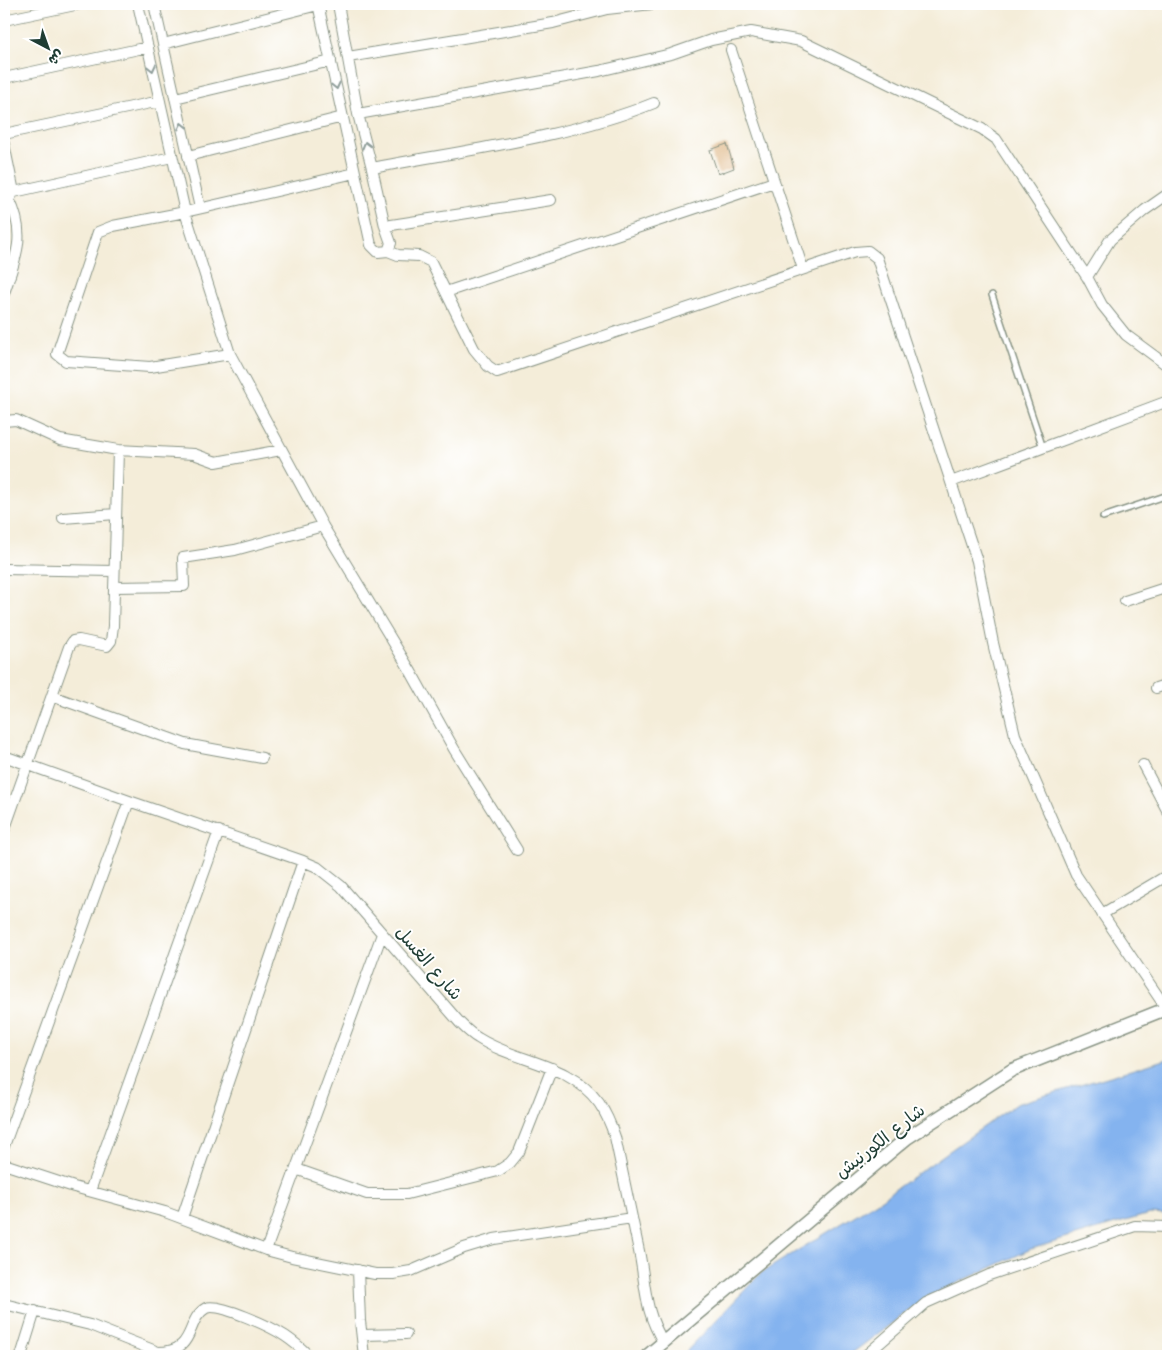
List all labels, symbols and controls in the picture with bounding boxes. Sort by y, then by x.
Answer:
north arrow [22,22,72,72]
text: ش [44,45,70,71]
one-way arrow [146,64,157,73]
one-way arrow [330,81,341,90]
one-way arrow [177,122,187,131]
one-way arrow [361,140,372,149]
street label: شارع الغسل [390,919,470,1005]
street label: شارع الكورنيش [828,1096,930,1184]

